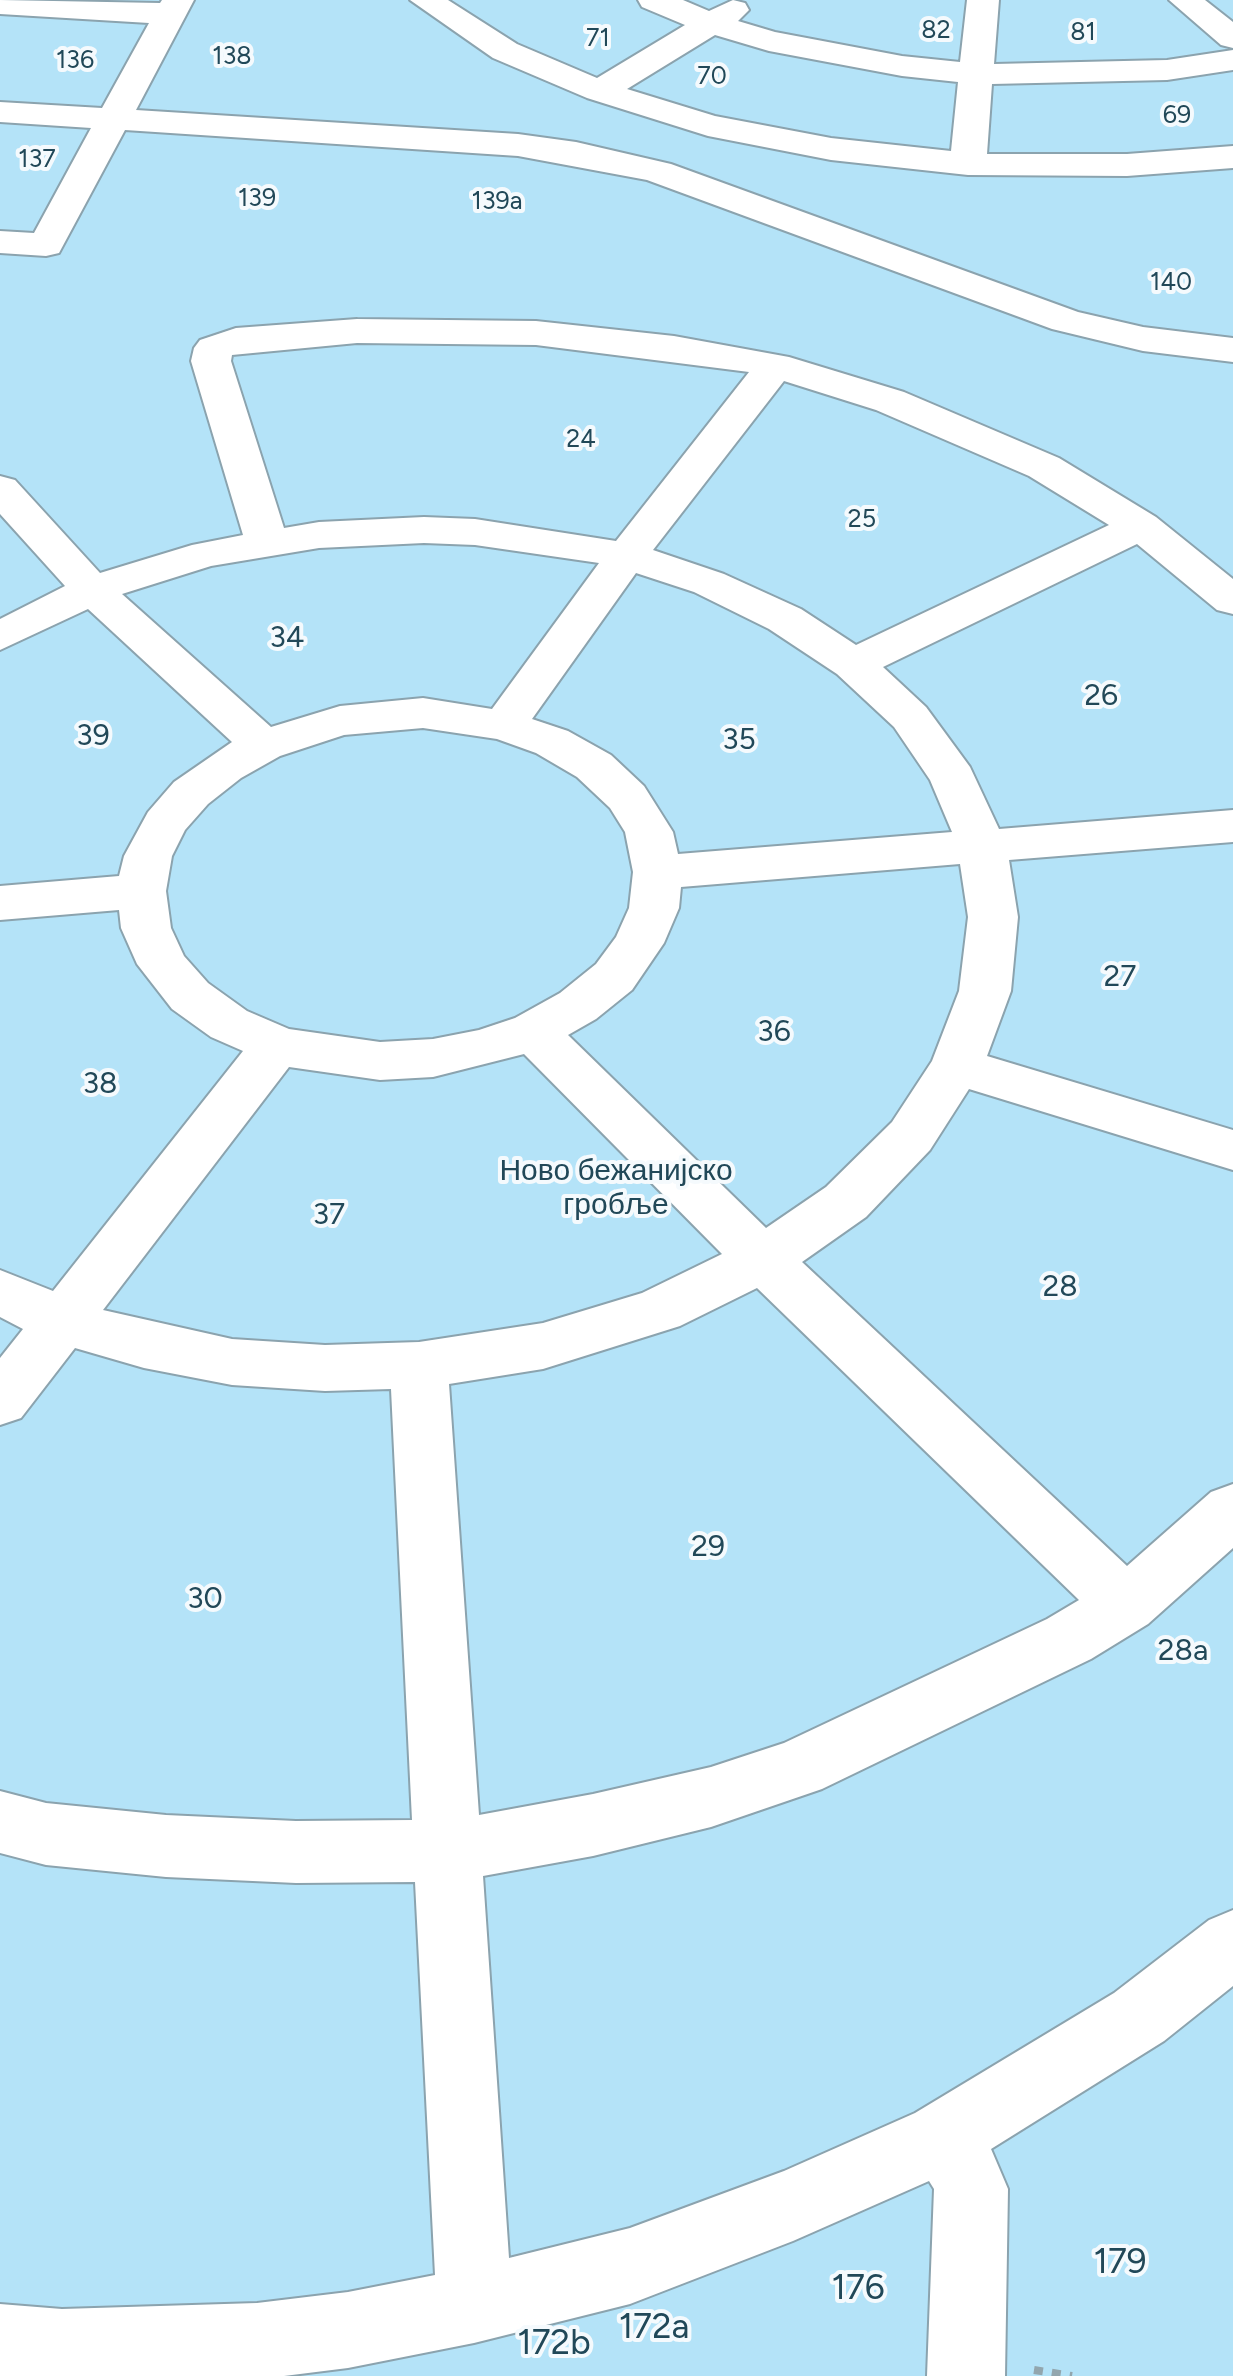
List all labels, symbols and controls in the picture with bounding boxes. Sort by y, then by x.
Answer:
park label: 82 [921,16,951,46]
park label: 81 [1070,18,1096,48]
park label: 71 [586,24,610,54]
park label: 138 [212,42,252,72]
park label: 136 [56,46,94,76]
park label: 70 [697,62,727,92]
park label: 69 [1163,101,1191,131]
park label: 137 [18,145,56,175]
park label: 139 [238,184,276,214]
park label: 139a [472,187,522,217]
park label: 140 [1150,268,1192,298]
park label: 24 [566,425,596,455]
park label: 25 [848,505,876,535]
park label: 34 [270,620,304,656]
park label: 26 [1084,678,1118,714]
park label: 39 [76,718,110,754]
park label: 35 [722,722,756,758]
park label: 27 [1104,959,1136,995]
park label: 36 [757,1014,791,1050]
park label: 38 [83,1066,117,1102]
park label: Ново бежанијско гробље [499,1153,733,1224]
park label: 37 [313,1197,345,1233]
park label: 28 [1042,1269,1078,1305]
park label: 29 [691,1529,725,1565]
park label: 30 [187,1581,223,1617]
park label: 28a [1158,1633,1208,1669]
park label: 179 [1093,2242,1147,2284]
park label: 176 [831,2268,885,2310]
park label: 172a [619,2307,689,2349]
park label: 172b [517,2323,591,2365]

